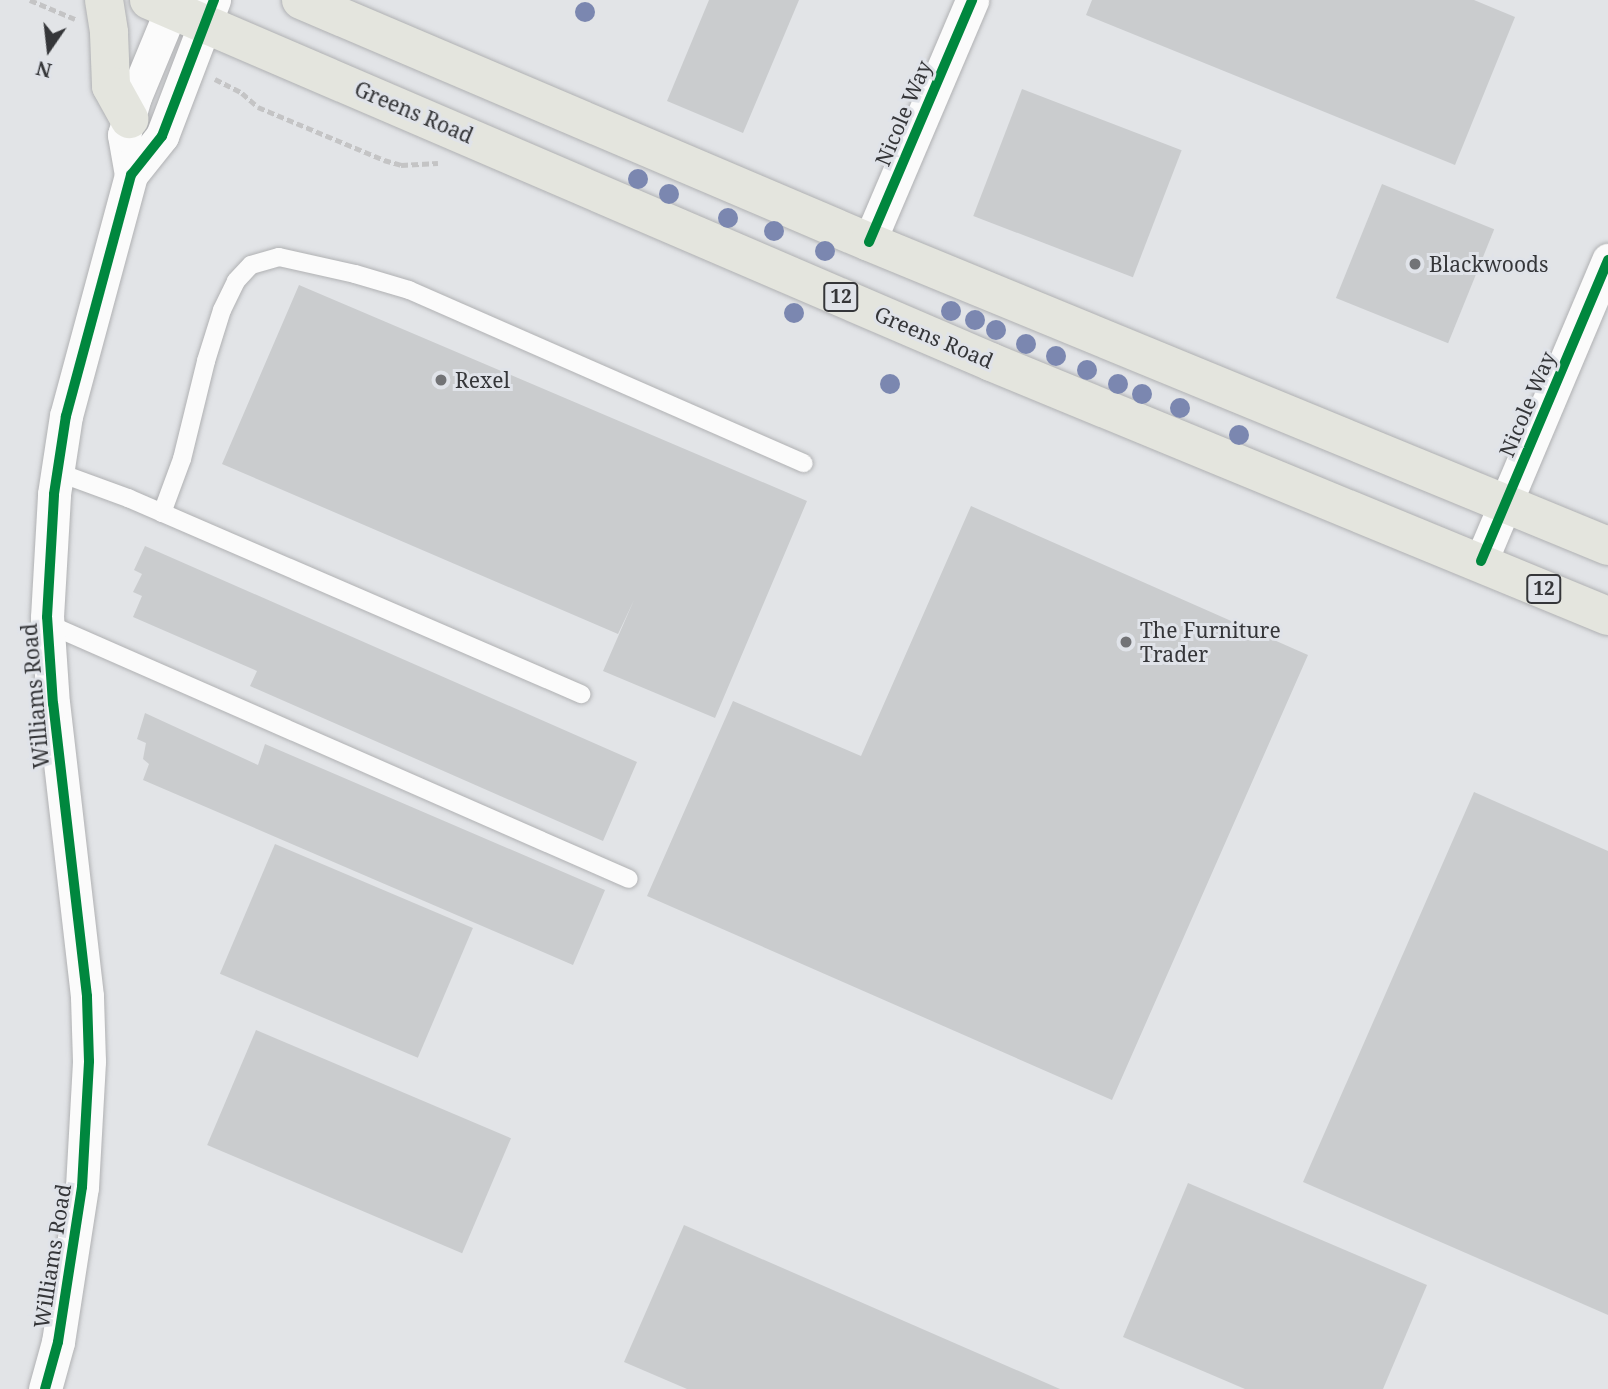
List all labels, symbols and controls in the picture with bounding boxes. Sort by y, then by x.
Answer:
north arrow [14,14,84,84]
text: N [34,55,54,84]
street label: Nicole Way [869,56,937,170]
street label: Greens Road [351,76,477,148]
place label: Blackwoods [1429,251,1548,277]
marker: Blackwoods [1407,256,1423,272]
road number: 12 [822,282,860,312]
street label: Greens Road [871,301,997,373]
street label: Nicole Way [1493,347,1561,461]
place label: Rexel [455,367,510,393]
marker: Rexel [433,372,449,388]
road number: 12 [1525,574,1563,604]
place label: The Furniture Trader [1140,617,1281,667]
street label: Williams Road [16,622,54,770]
marker: The Furniture Trader [1118,634,1134,650]
street label: Williams Road [28,1182,76,1330]

